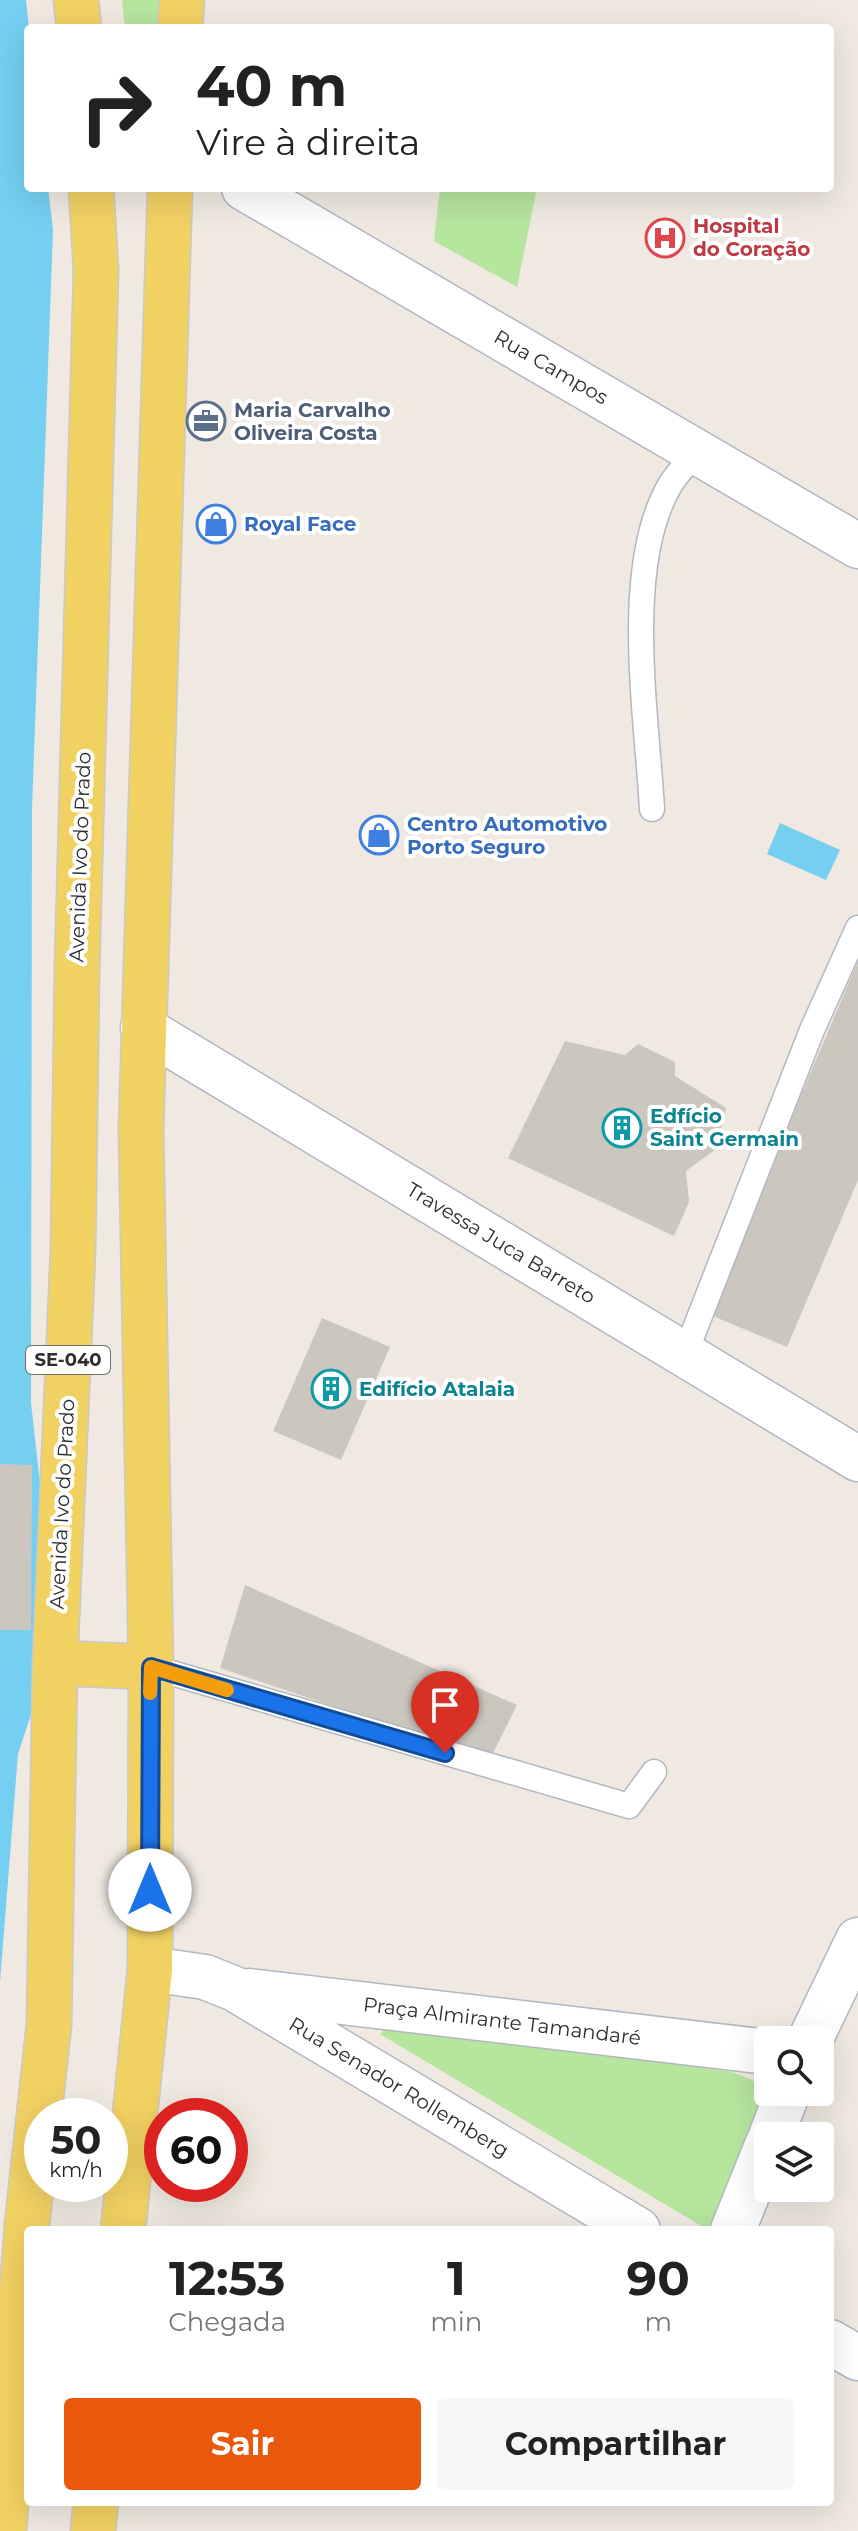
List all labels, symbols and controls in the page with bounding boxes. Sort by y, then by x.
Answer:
text: 40 m [196,52,347,120]
icon: right [64,56,168,160]
text: Vire à direita [196,120,420,164]
place label: Hospital do Coração [693,214,810,261]
hospital icon: Hospital do Coração [644,217,686,259]
street label: Rua Campos [490,325,613,409]
place label: Maria Carvalho Oliveira Costa [234,398,391,445]
office icon: Maria Carvalho Oliveira Costa [185,400,227,442]
shop icon: Royal Face [195,503,237,545]
place label: Royal Face [244,512,356,536]
street label: Avenida Ivo do Prado [64,751,96,963]
place label: Centro Automotivo Porto Seguro [407,812,607,859]
shop icon: Centro Automotivo Porto Seguro [358,814,400,856]
place label: Edfício Saint Germain [650,1104,799,1151]
building icon: Edfício Saint Germain [601,1107,643,1149]
street label: Travessa Juca Barreto [402,1177,600,1309]
road number: SE-040 [26,1346,110,1374]
building icon: Edifício Atalaia [310,1368,352,1410]
place label: Edifício Atalaia [359,1377,515,1401]
street label: Avenida Ivo do Prado [45,1398,79,1610]
pin [411,1671,479,1753]
icon: arrive [423,1683,467,1727]
position arrow [108,1848,192,1932]
street label: Praça Almirante Tamandaré [362,1992,642,2050]
street label: Rua Senador Rollemberg [285,2012,513,2162]
map controls [754,2026,834,2202]
button: search [754,2026,834,2106]
speed limit sign: 60 [144,2098,248,2202]
text: 50 [51,2115,101,2164]
button: layers [754,2122,834,2202]
text: km/h [49,2158,103,2182]
text: 12:53 [169,2249,285,2307]
text: 1 [447,2249,466,2307]
text: 90 [627,2249,690,2307]
text: Chegada [168,2306,286,2338]
text: min [430,2306,482,2338]
text: m [644,2306,672,2338]
button: Sair [64,2398,421,2490]
button: Compartilhar [437,2398,794,2490]

